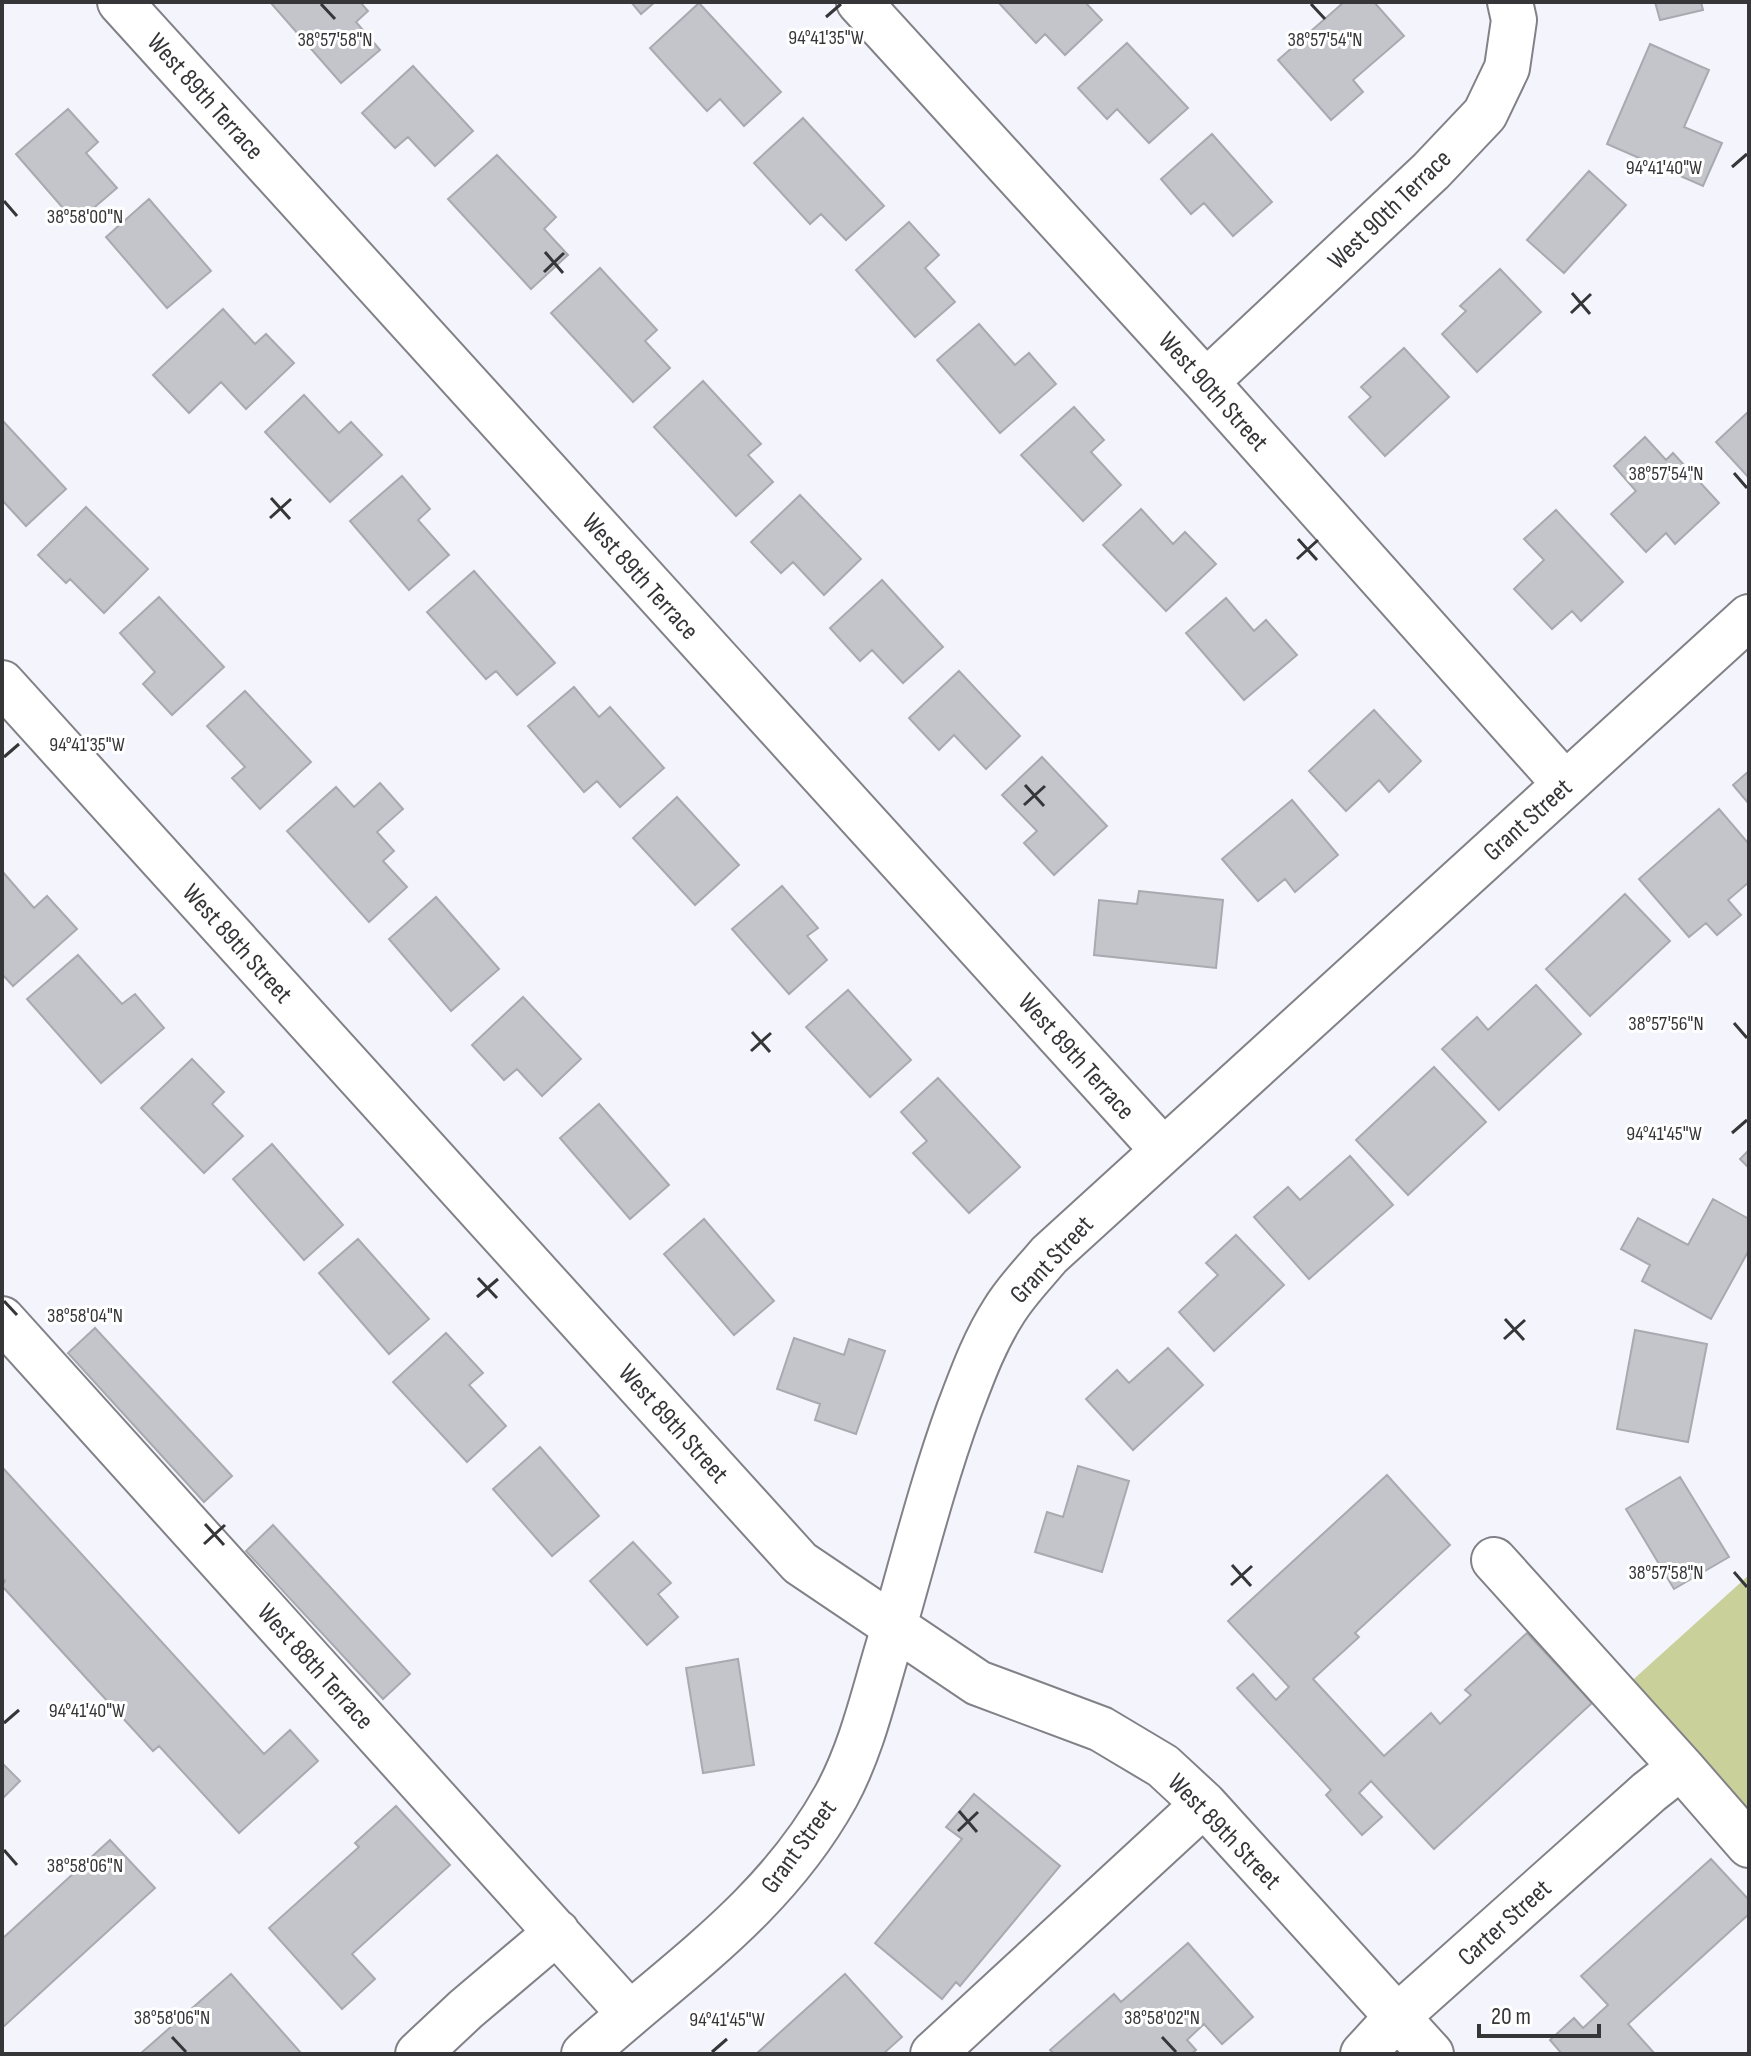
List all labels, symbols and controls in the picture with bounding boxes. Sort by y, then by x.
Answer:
text: 94°41'35"W [788,26,864,50]
street label: West 89th Terrace [140,27,270,167]
text: 38°57'58"N [297,28,373,52]
text: 38°57'54"N [1288,28,1362,52]
street label: West 90th Terrace [1322,144,1458,277]
text: 94°41'40"W [1626,156,1702,180]
text: 38°58'00"N [47,205,123,229]
street label: West 90th Street [1151,326,1274,458]
text: 38°57'54"N [1629,462,1703,486]
street label: West 89th Terrace [575,507,705,647]
text: 94°41'35"W [49,733,125,757]
street label: Grant Street [1477,772,1579,868]
street label: West 89th Street [175,878,298,1010]
street label: West 89th Terrace [1011,987,1141,1127]
text: 38°57'56"N [1628,1012,1704,1036]
text: 94°41'45"W [1626,1122,1702,1146]
street label: Grant Street [1004,1210,1100,1310]
text: 38°58'04"N [47,1304,123,1328]
street label: West 89th Street [611,1358,734,1490]
text: 38°57'58"N [1628,1561,1704,1585]
street label: West 88th Terrace [250,1598,380,1736]
text: 94°41'40"W [49,1699,125,1723]
street label: West 89th Street [1161,1768,1287,1897]
street label: Grant Street [755,1794,844,1900]
text: 38°58'06"N [47,1854,123,1878]
street label: Carter Street [1452,1873,1558,1973]
scale bar [1479,1988,1599,2038]
text: 20 m [1491,2002,1531,2031]
text: 38°58'06"N [134,2006,210,2030]
text: 38°58'02"N [1124,2006,1200,2030]
text: 94°41'45"W [689,2008,765,2032]

